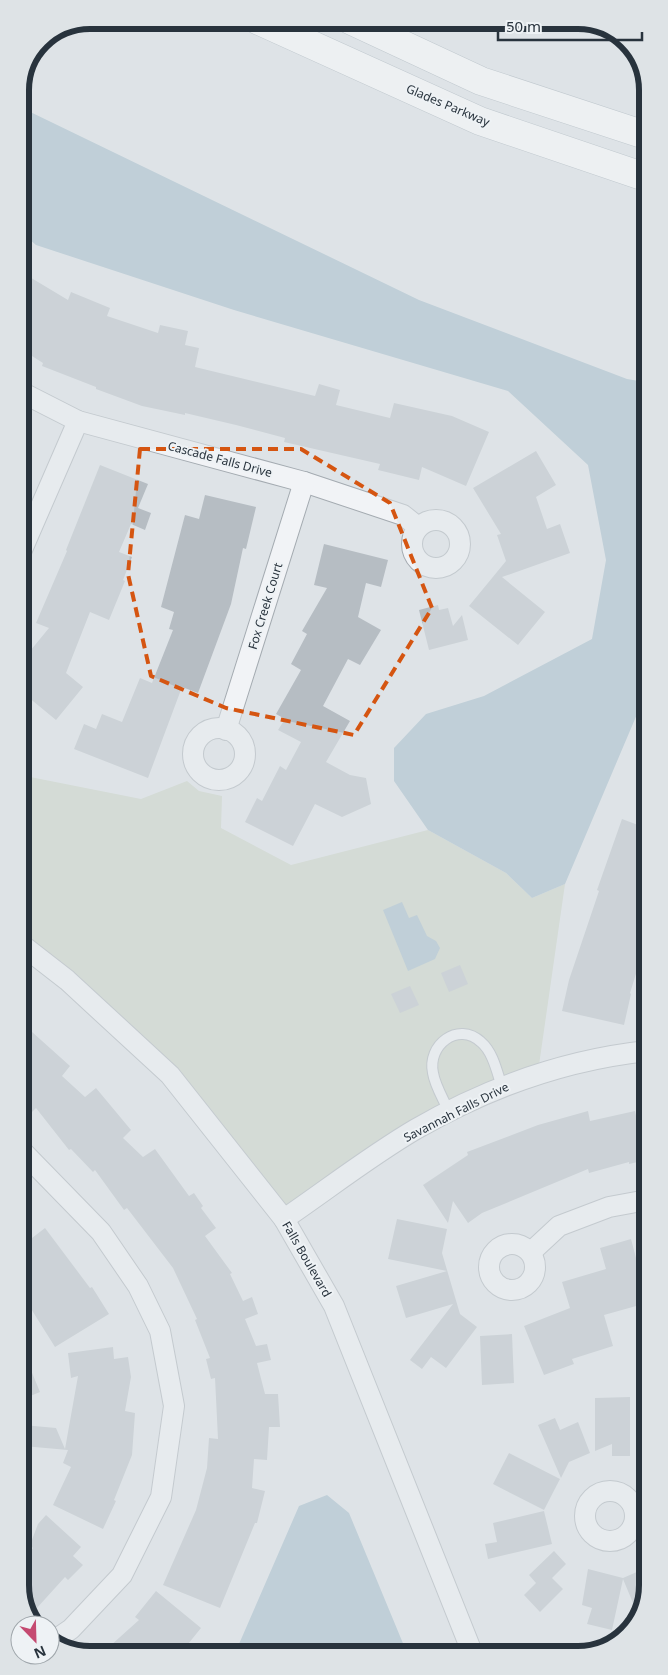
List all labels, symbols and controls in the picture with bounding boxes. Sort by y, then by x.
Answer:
scale bar [498,10,642,42]
text: 50 m [506,16,541,36]
street label: Glades Parkway [404,80,493,131]
street label: Cascade Falls Drive [166,437,274,481]
street label: Fox Creek Court [244,560,286,651]
street label: Savannah Falls Drive [400,1078,512,1146]
street label: Falls Boulevard [278,1218,336,1300]
north arrow [10,1615,60,1665]
text: N [31,1641,49,1663]

